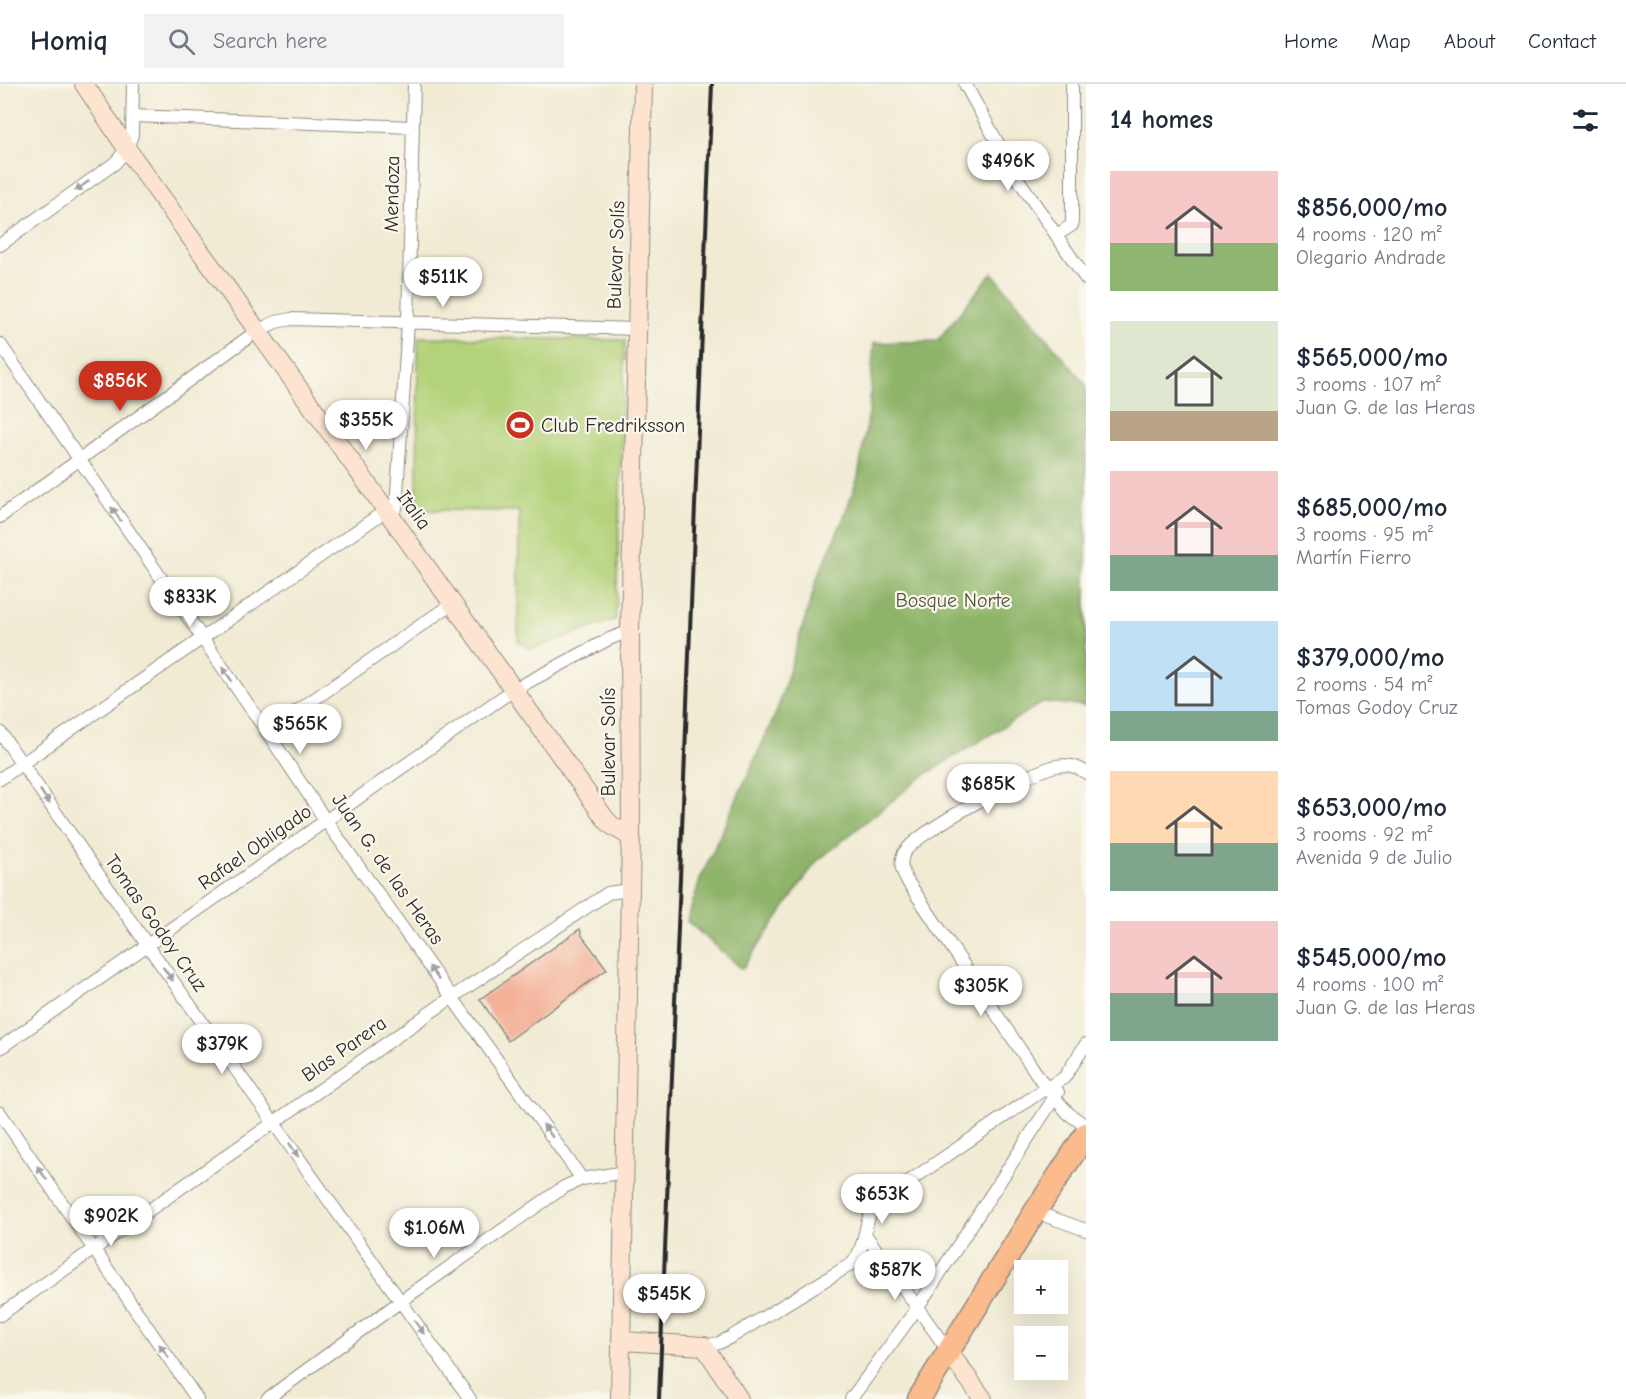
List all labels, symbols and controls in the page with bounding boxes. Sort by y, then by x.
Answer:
search box [144,14,564,68]
text: Homiq [30,25,108,57]
icon: search [165,25,198,58]
text: Search here [213,28,327,54]
text: Home [1284,29,1338,53]
text: Map [1371,29,1411,53]
text: About [1444,29,1495,53]
text: Contact [1528,29,1596,53]
icon: filters [1569,104,1602,137]
text: 14 homes [1110,105,1213,135]
pin: $496K [966,141,1050,192]
text: $496K [981,149,1035,172]
street label: Mendoza [380,155,404,233]
one-way arrow [75,180,91,192]
text: $856,000/mo [1296,193,1447,223]
icon: home [1158,195,1230,267]
street label: Bulevar Solís [603,200,629,310]
text: 4 rooms · 120 m² [1296,223,1442,246]
text: Olegario Andrade [1296,246,1446,269]
pin: $511K [401,257,485,308]
text: $511K [418,265,468,288]
text: $565,000/mo [1296,343,1448,373]
icon: home [1158,345,1230,417]
pin: $856K [78,361,162,412]
text: $856K [93,369,147,392]
text: 3 rooms · 107 m² [1296,373,1441,396]
text: Juan G. de las Heras [1296,396,1475,419]
pin: $355K [324,400,408,451]
text: $355K [339,408,393,431]
sports icon: Club Fredriksson [504,409,536,441]
place label: Club Fredriksson [541,414,685,437]
street label: Italia [392,486,436,534]
text: $685,000/mo [1296,493,1447,523]
icon: home [1158,495,1230,567]
one-way arrow [110,507,122,523]
text: 3 rooms · 95 m² [1296,523,1433,546]
text: Martín Fierro [1296,546,1411,569]
pin: $833K [148,577,232,628]
text: $833K [163,585,217,608]
park label: Bosque Norte [895,589,1011,612]
text: $379,000/mo [1296,643,1444,673]
icon: home [1158,645,1230,717]
one-way arrow [221,667,233,683]
text: 2 rooms · 54 m² [1296,673,1432,696]
street label: Bulevar Solís [597,688,620,796]
text: Tomas Godoy Cruz [1296,696,1458,719]
pin: $565K [258,704,342,755]
text: $565K [273,712,328,735]
pin: $685K [946,764,1030,815]
text: $685K [961,772,1015,795]
one-way arrow [39,789,50,805]
street label: Juan G. de las Heras [327,789,449,949]
text: $653,000/mo [1296,793,1447,823]
icon: home [1158,795,1230,867]
street label: Rafael Obligado [194,799,316,895]
text: 3 rooms · 92 m² [1296,823,1433,846]
text: Avenida 9 de Julio [1296,846,1452,869]
street label: Tomas Godoy Cruz [100,850,212,996]
text: $545,000/mo [1296,943,1447,973]
icon: home [1158,945,1230,1017]
one-way arrow [429,965,440,981]
one-way arrow [162,966,174,982]
pin: $305K [939,966,1023,1017]
text: 4 rooms · 100 m² [1296,973,1443,996]
text: $305K [953,974,1009,997]
text: Juan G. de las Heras [1296,996,1475,1019]
street label: Blas Parera [297,1011,391,1087]
pin: $379K [180,1024,264,1075]
text: $379K [196,1032,248,1055]
one-way arrow [542,1124,554,1139]
one-way arrow [288,1142,299,1158]
one-way arrow [37,1165,48,1181]
pin: $653K [840,1174,924,1225]
text: $653K [855,1182,909,1205]
pin: $902K [69,1196,153,1247]
text: $902K [83,1204,139,1227]
pin: $1.06M [385,1208,483,1259]
text: $1.06M [403,1216,465,1239]
pin: $587K [853,1250,937,1301]
text: $587K [868,1258,922,1281]
map controls [1014,1260,1068,1380]
button: + [1014,1260,1068,1314]
pin: $545K [622,1274,706,1325]
text: $545K [637,1282,691,1305]
one-way arrow [412,1319,424,1334]
button: − [1014,1326,1068,1380]
one-way arrow [158,1343,170,1359]

